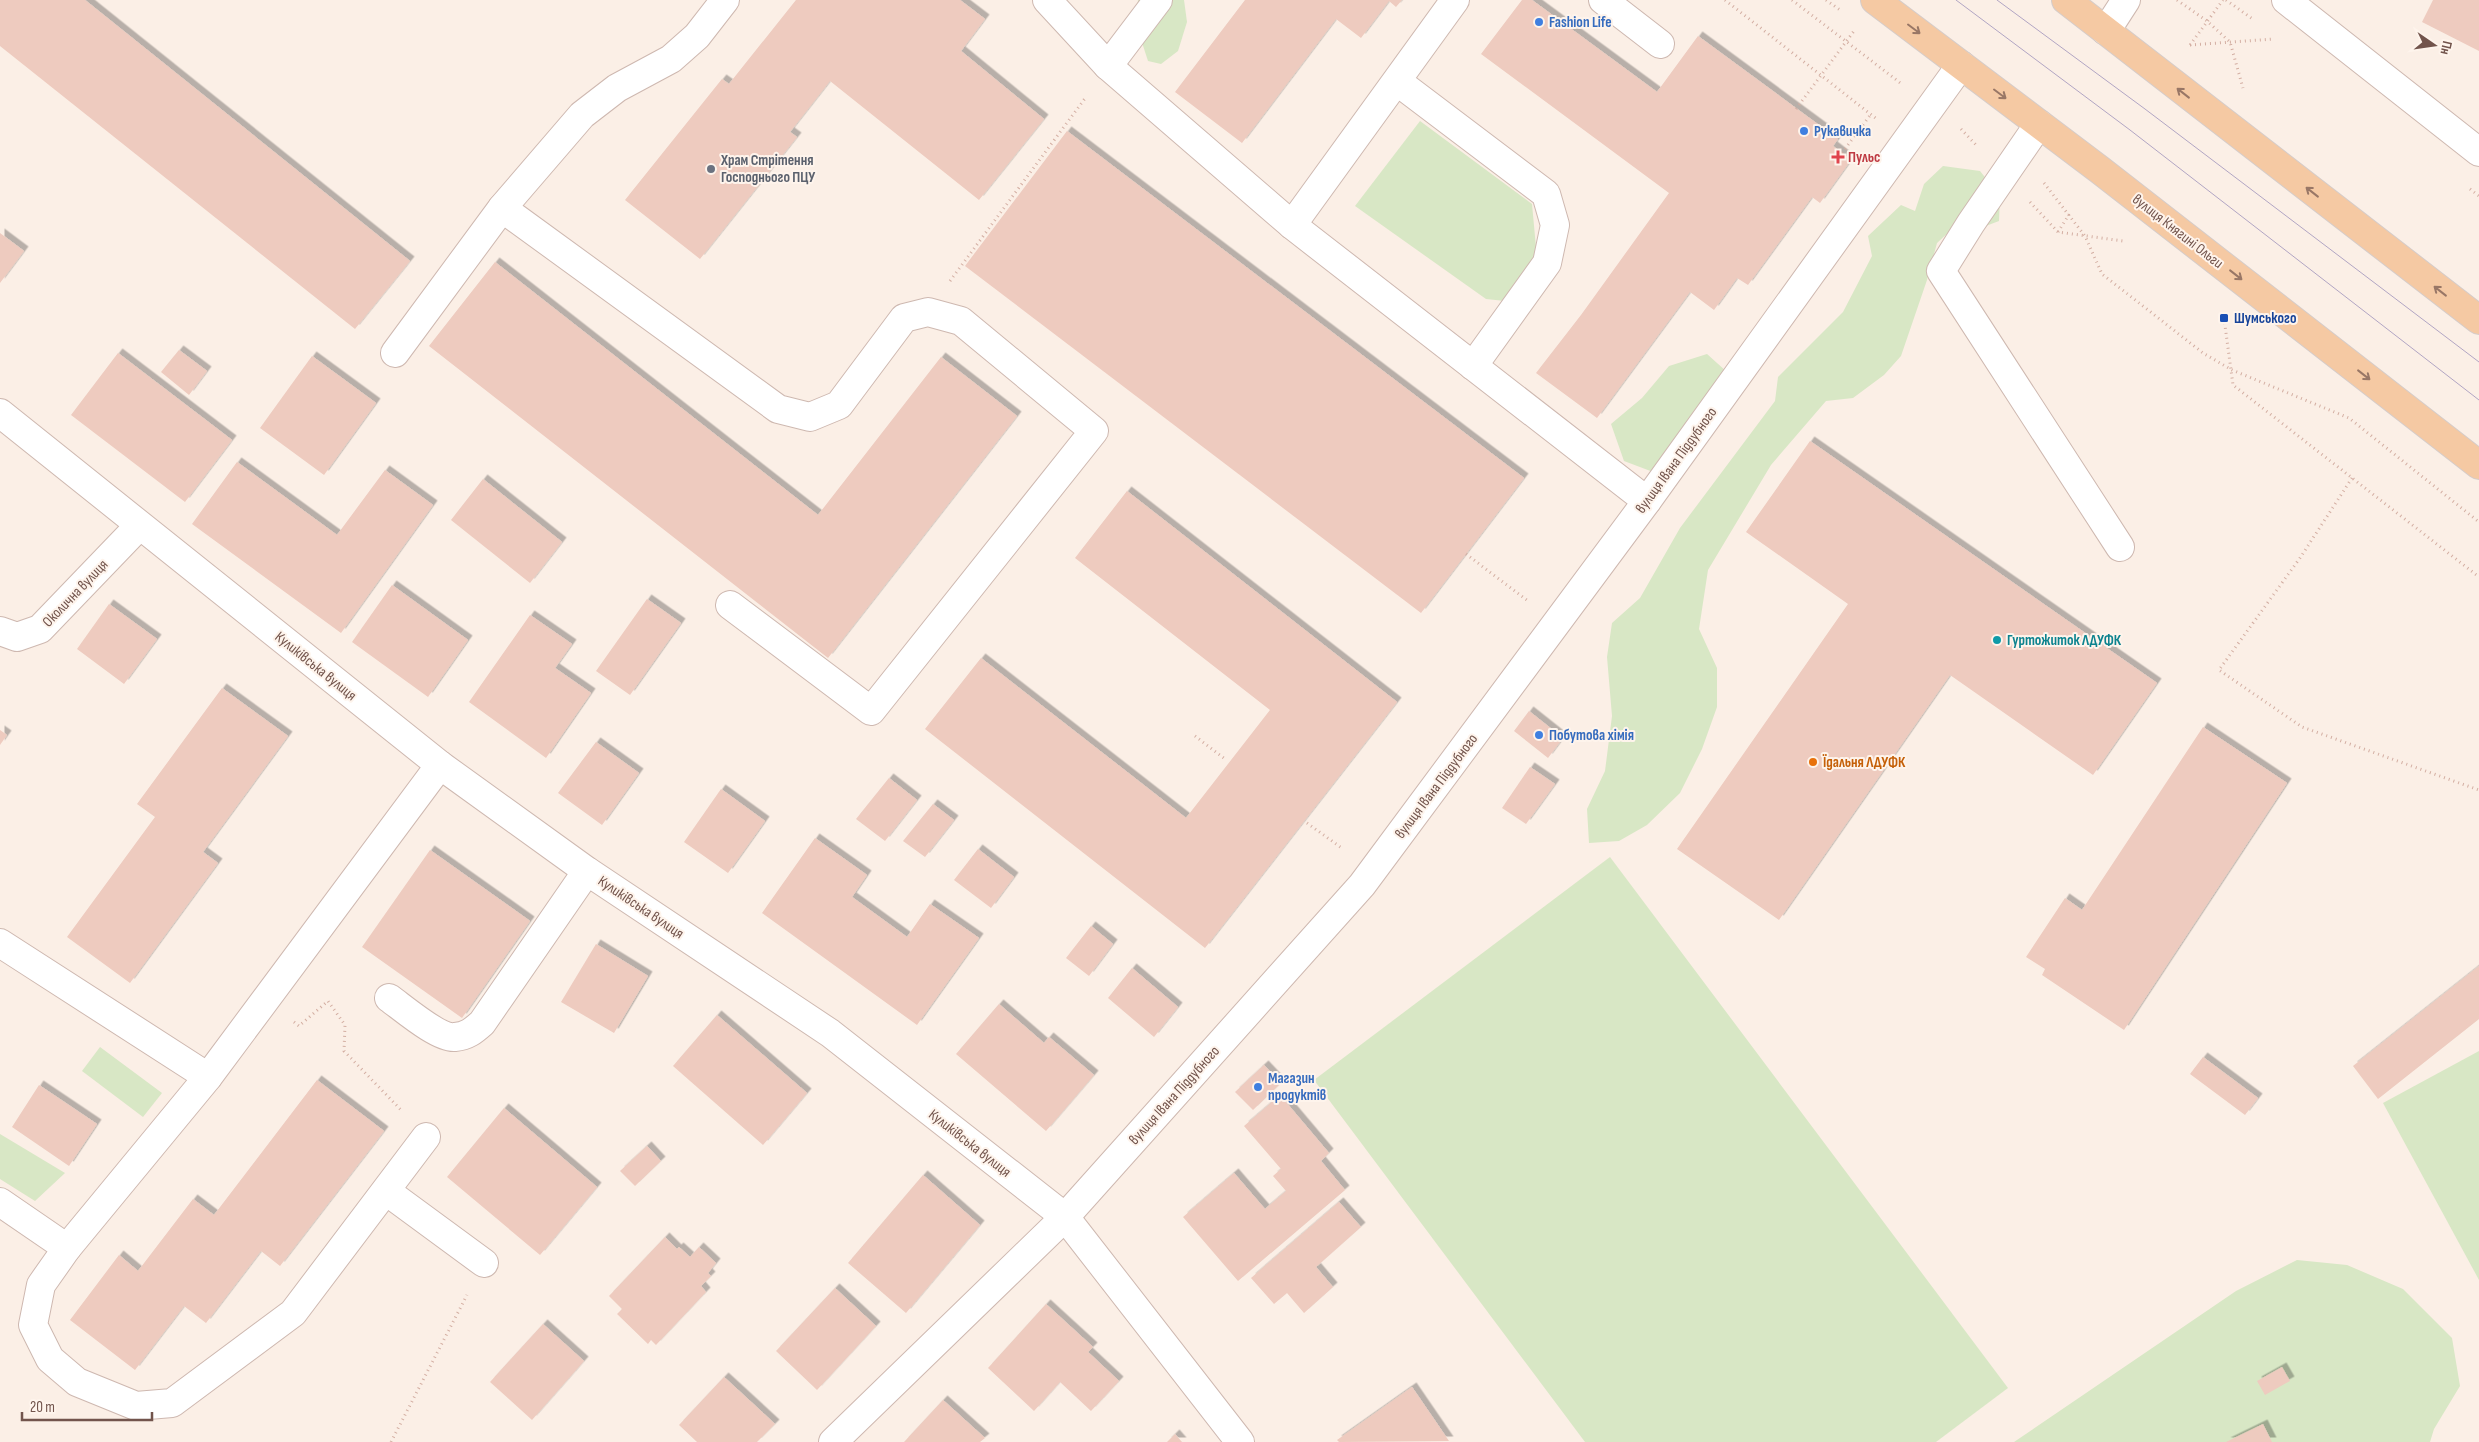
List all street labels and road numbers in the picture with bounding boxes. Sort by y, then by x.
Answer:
street label: вулиця Княгині Ольги [2128,190,2227,273]
street label: вулиця Івана Піддубного [1632,404,1721,517]
street label: Околична вулиця [38,555,112,631]
street label: Куликівська вулиця [271,628,360,705]
street label: вулиця Івана Піддубного [1391,730,1482,843]
street label: Куликівська вулиця [594,872,687,943]
street label: вулиця Івана Піддубного [1125,1042,1224,1149]
street label: Куликівська вулиця [925,1105,1015,1182]

